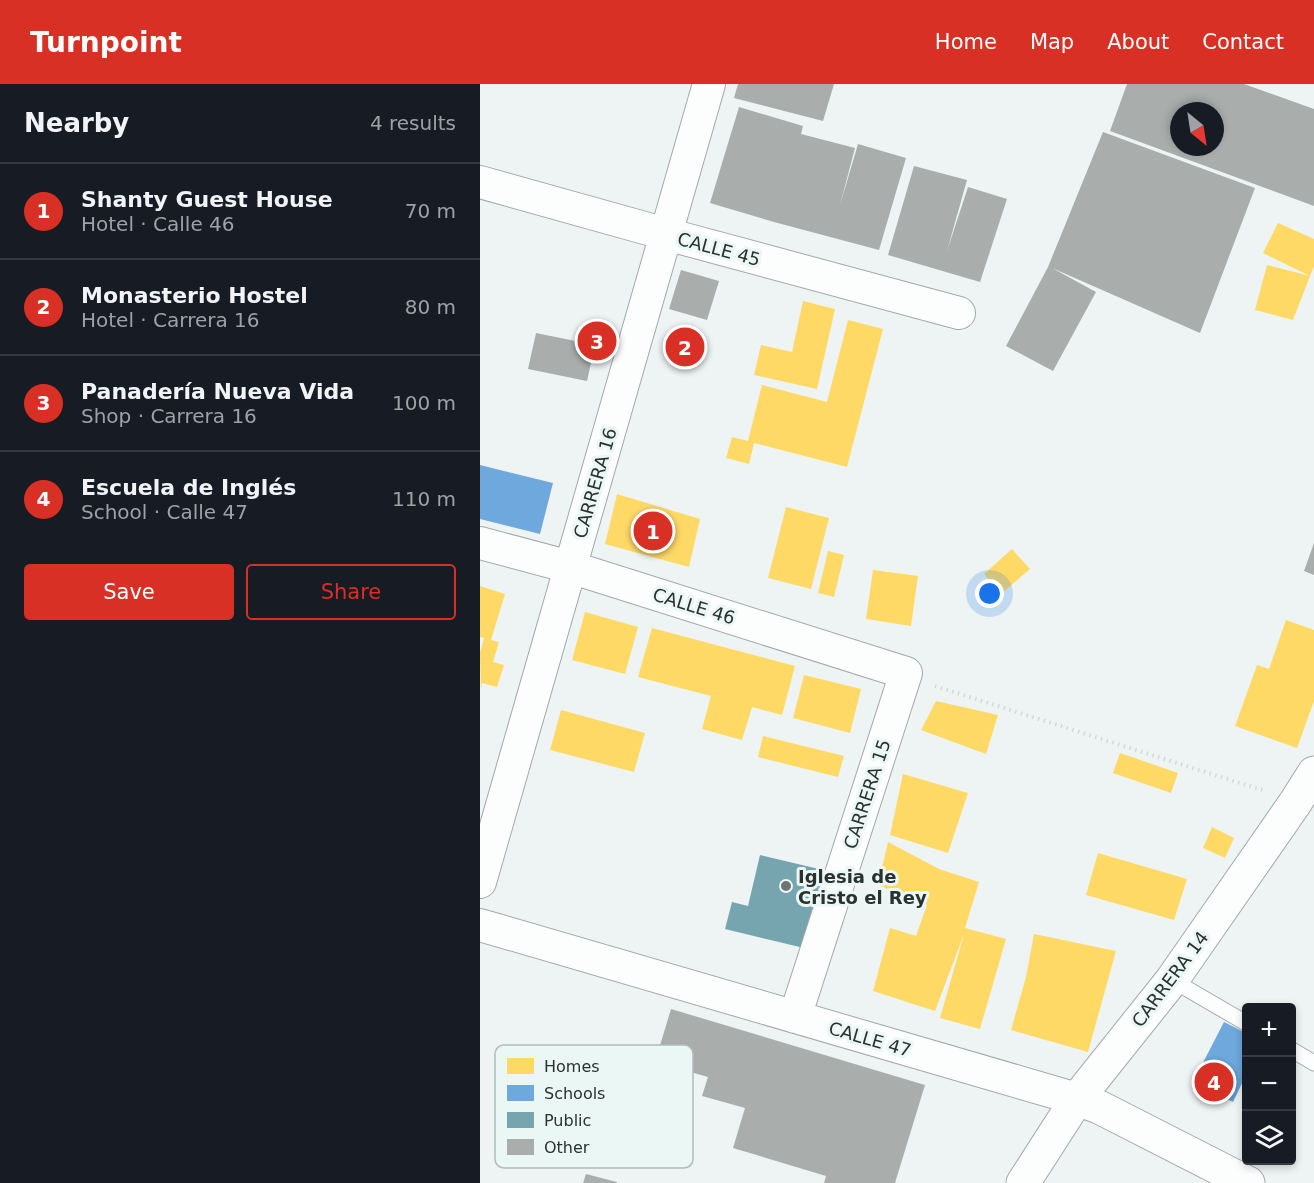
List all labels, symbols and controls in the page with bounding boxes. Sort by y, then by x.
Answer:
text: Turnpoint [30,26,182,59]
text: Home [935,30,997,54]
text: Map [1030,30,1074,54]
text: About [1107,30,1169,54]
text: Contact [1202,30,1284,54]
north arrow [1170,102,1224,156]
text: Nearby [24,108,129,138]
text: 4 results [370,111,456,135]
text: Shanty Guest House [81,187,333,212]
text: 1 [37,199,50,223]
text: 70 m [405,199,456,223]
text: Hotel · Calle 46 [81,212,235,236]
street label: CALLE 45 [675,228,763,270]
text: Monasterio Hostel [81,283,308,308]
text: 2 [37,295,50,319]
text: 80 m [405,295,456,319]
text: Hotel · Carrera 16 [81,308,260,332]
pin: 3 [578,318,616,364]
pin: 2 [666,324,704,370]
text: Panadería Nueva Vida [81,379,354,404]
text: 3 [37,391,50,415]
text: 100 m [392,391,456,415]
text: Shop · Carrera 16 [81,404,257,428]
street label: CARRERA 16 [569,425,621,541]
text: Escuela de Inglés [81,475,296,500]
text: 4 [37,487,50,511]
text: 110 m [392,487,456,511]
text: School · Calle 47 [81,500,248,524]
pin: 1 [634,508,672,554]
button: Save [24,564,234,620]
button: Share [246,564,456,620]
your location [975,579,1004,608]
street label: CALLE 46 [650,584,738,628]
street label: CARRERA 15 [839,737,895,851]
place label: Iglesia de Cristo el Rey [798,866,927,908]
marker: Iglesia de Cristo el Rey [779,879,793,893]
street label: CARRERA 14 [1127,927,1213,1031]
map controls [1242,1003,1296,1165]
button: + [1242,1003,1296,1057]
street label: CALLE 47 [826,1017,914,1061]
legend [495,1045,693,1168]
text: Homes [544,1057,600,1076]
button: − [1242,1057,1296,1111]
pin: 4 [1194,1060,1234,1104]
text: Schools [544,1084,605,1103]
text: Public [544,1111,591,1130]
button: layers [1242,1111,1296,1165]
text: Other [544,1138,590,1157]

